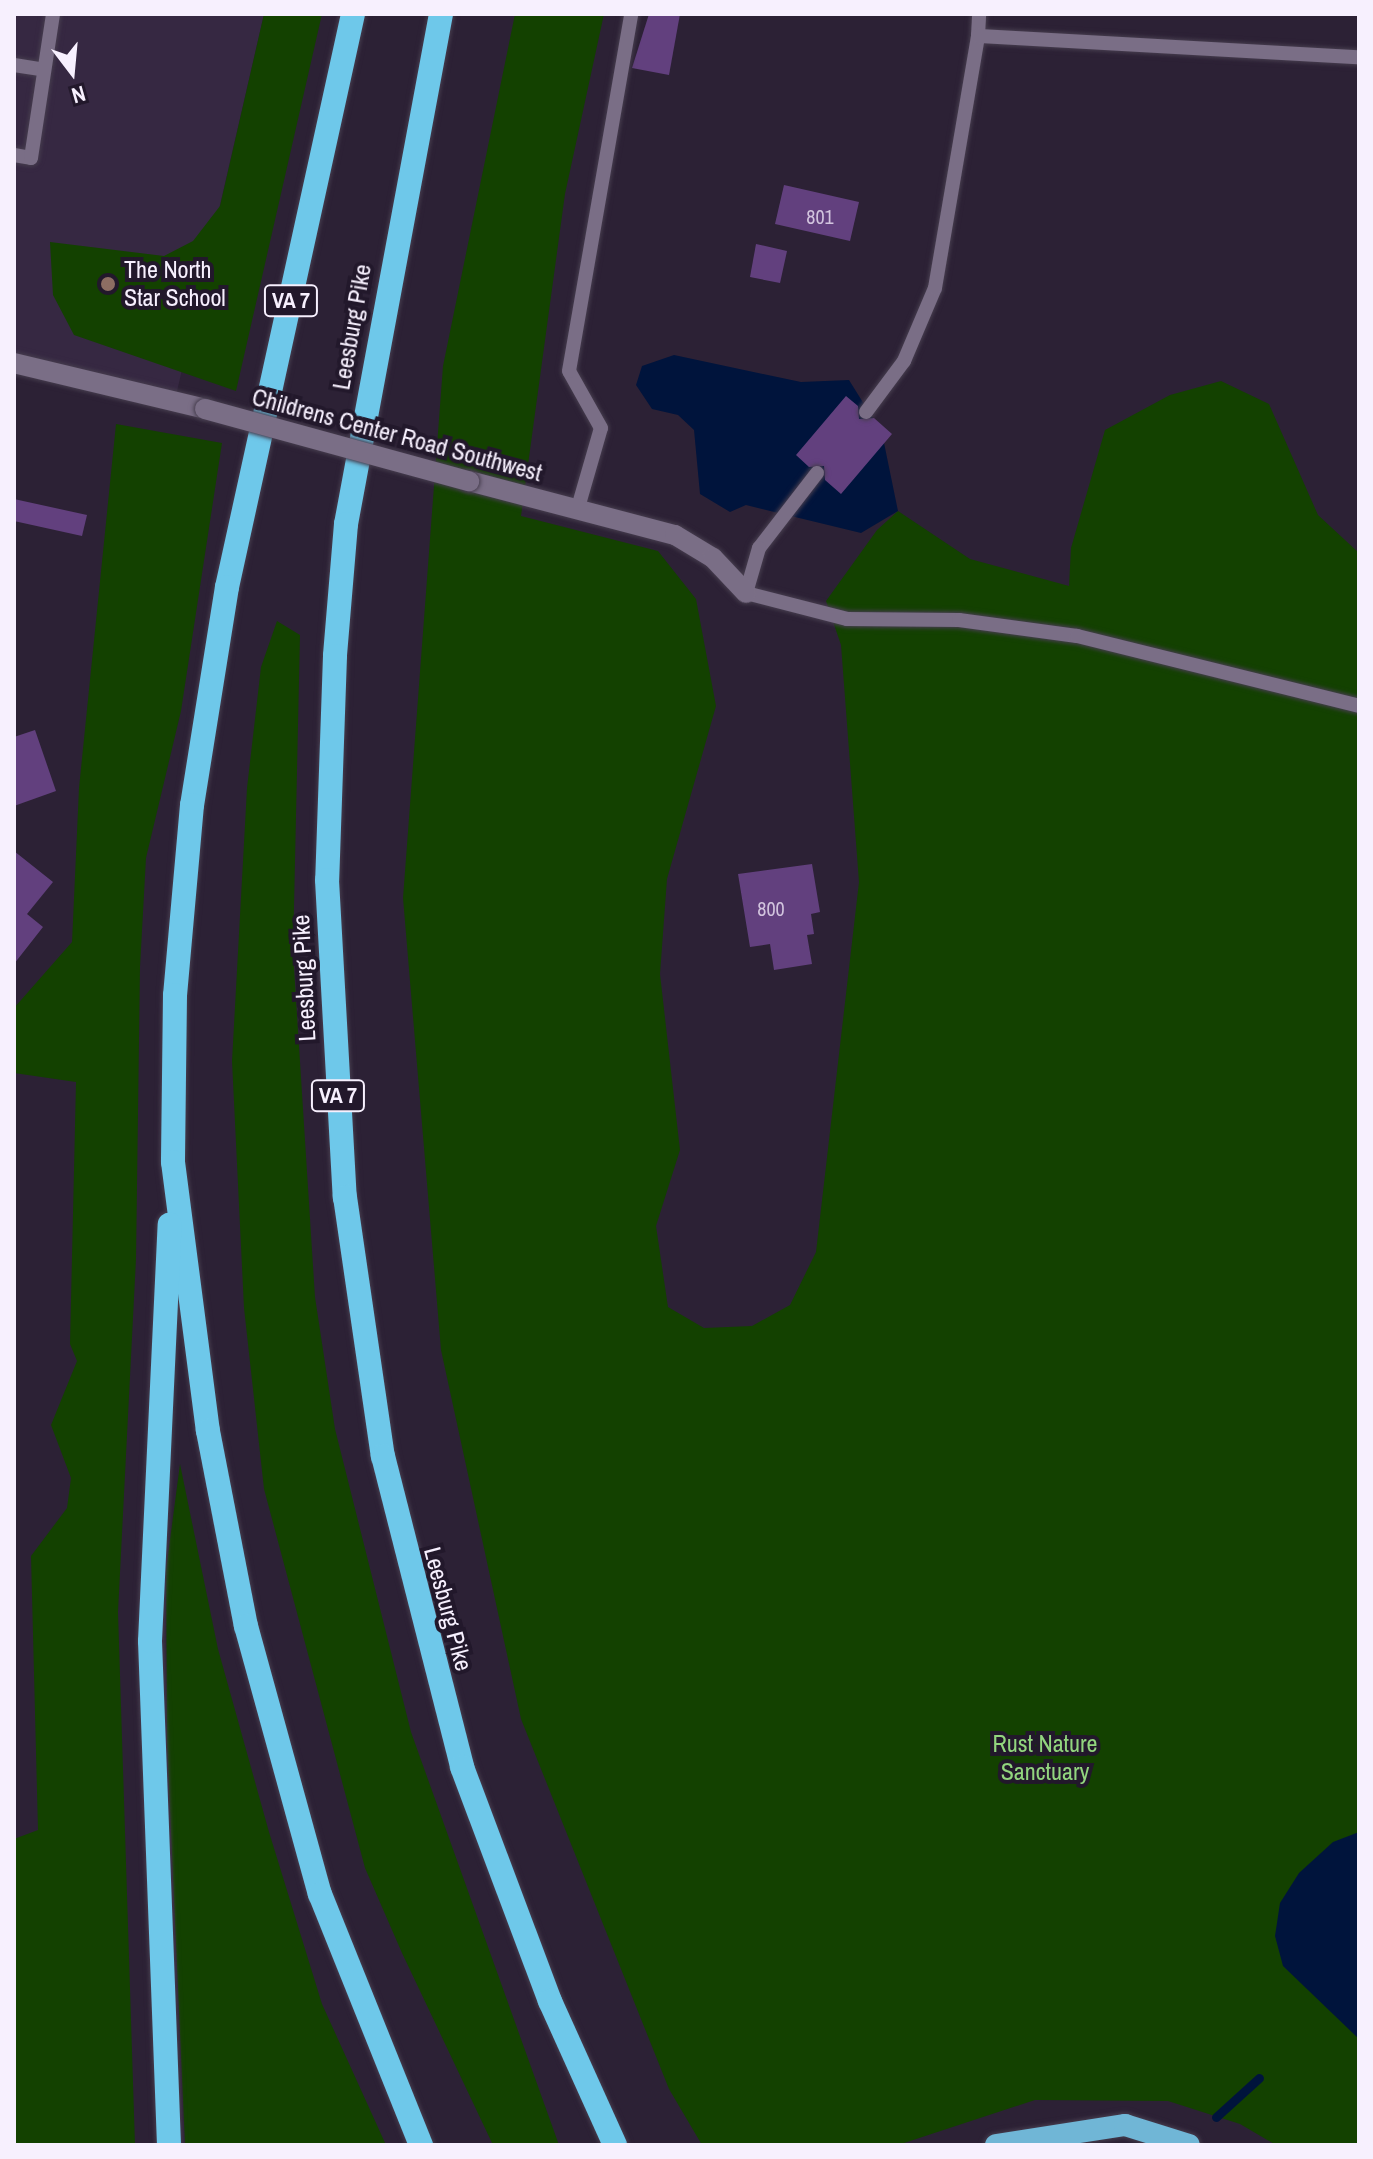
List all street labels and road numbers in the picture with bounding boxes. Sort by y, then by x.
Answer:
street label: Leesburg Pike [327,262,377,392]
road number: VA 7 [263,283,319,319]
street label: Childrens Center Road Southwest [249,382,545,488]
street label: Leesburg Pike [286,914,322,1042]
road number: VA 7 [310,1078,366,1114]
street label: Leesburg Pike [418,1544,478,1674]

